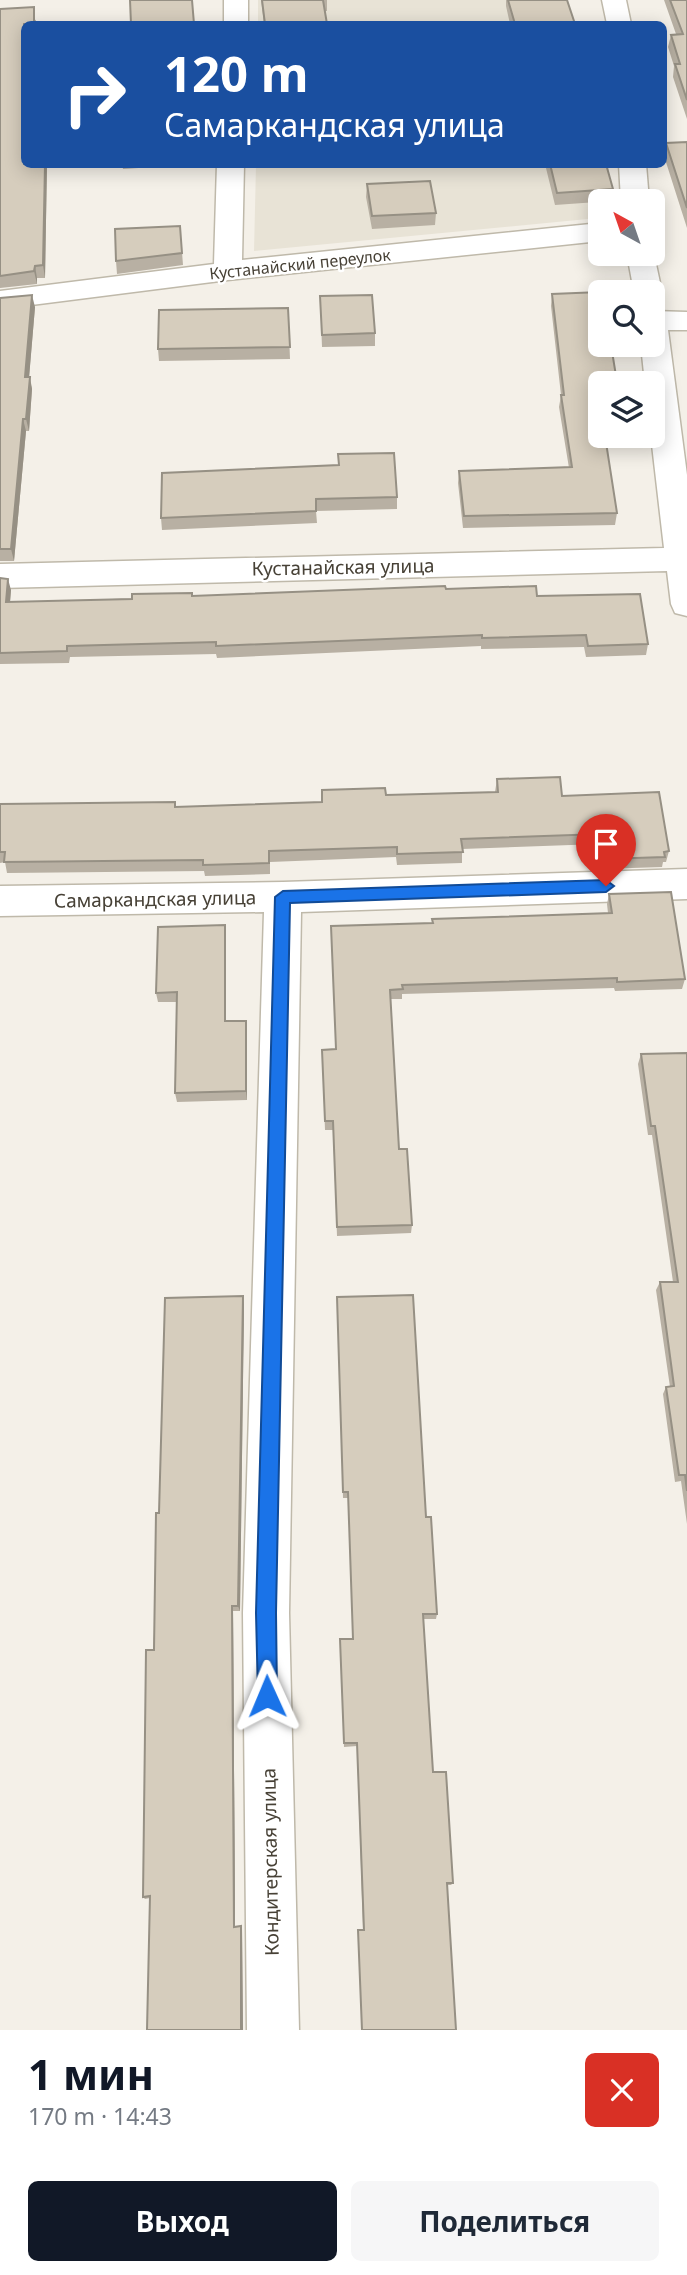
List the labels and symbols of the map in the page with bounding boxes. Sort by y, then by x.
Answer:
north arrow [588,189,665,266]
street label: Кустанайский переулок [208,243,392,284]
street label: Кустанайская улица [251,552,435,582]
pin [576,814,636,886]
street label: Самаркандская улица [54,884,256,914]
position arrow [230,1659,304,1733]
street label: Кондитерская улица [255,1768,285,1956]

